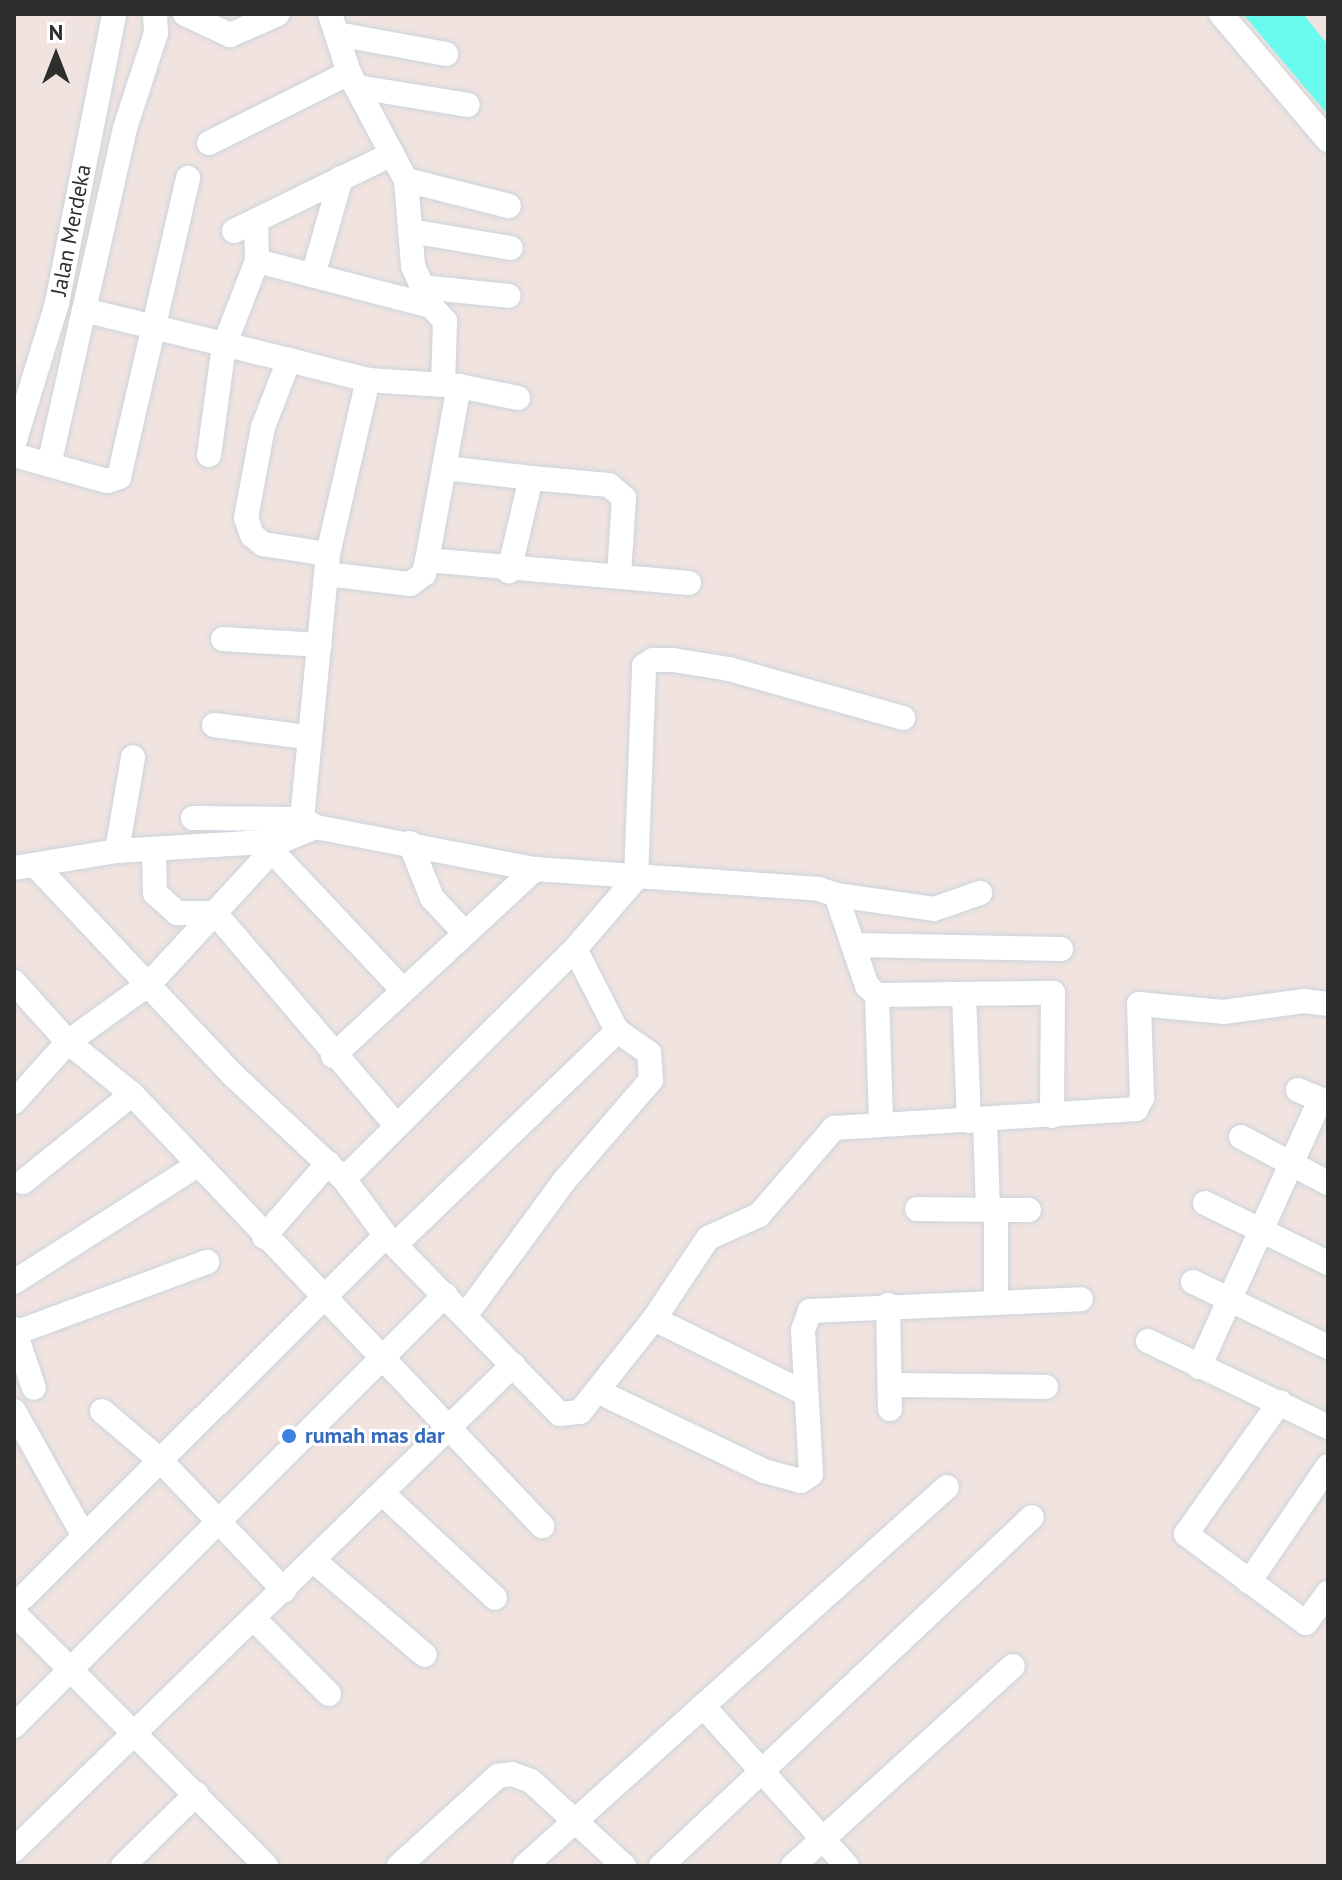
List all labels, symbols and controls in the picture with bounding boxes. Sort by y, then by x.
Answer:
north arrow [16,16,96,96]
text: N [49,18,63,46]
street label: Jalan Merdeka [45,162,97,298]
place label: rumah mas dar [305,1423,445,1449]
marker: rumah mas dar [280,1427,298,1445]

